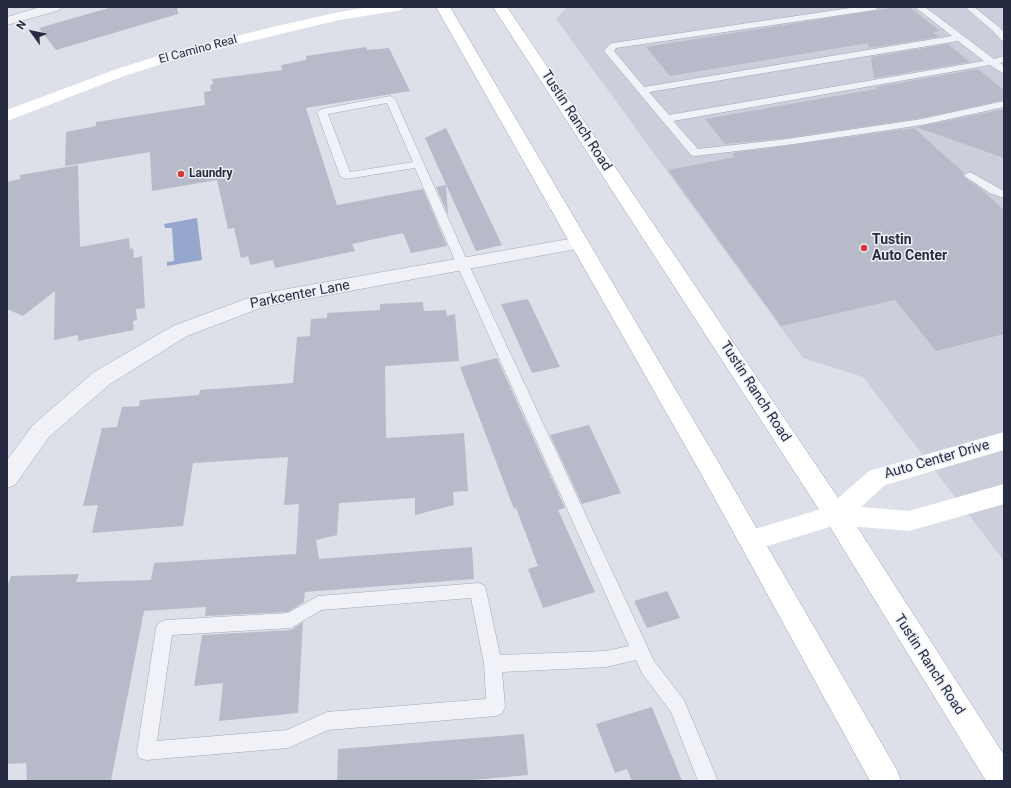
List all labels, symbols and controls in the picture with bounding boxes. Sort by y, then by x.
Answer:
north arrow [12,12,52,52]
text: N [14,18,29,32]
street label: El Camino Real [157,33,239,67]
street label: Tustin Ranch Road [537,68,615,174]
place label: Laundry [189,167,233,181]
marker: Laundry [176,169,186,179]
place label: Tustin Auto Center [872,232,947,264]
marker: Tustin Auto Center [859,243,869,253]
street label: Parkcenter Lane [249,277,351,313]
street label: Tustin Ranch Road [716,339,794,445]
street label: Auto Center Drive [882,437,992,483]
street label: Tustin Ranch Road [890,612,968,718]

